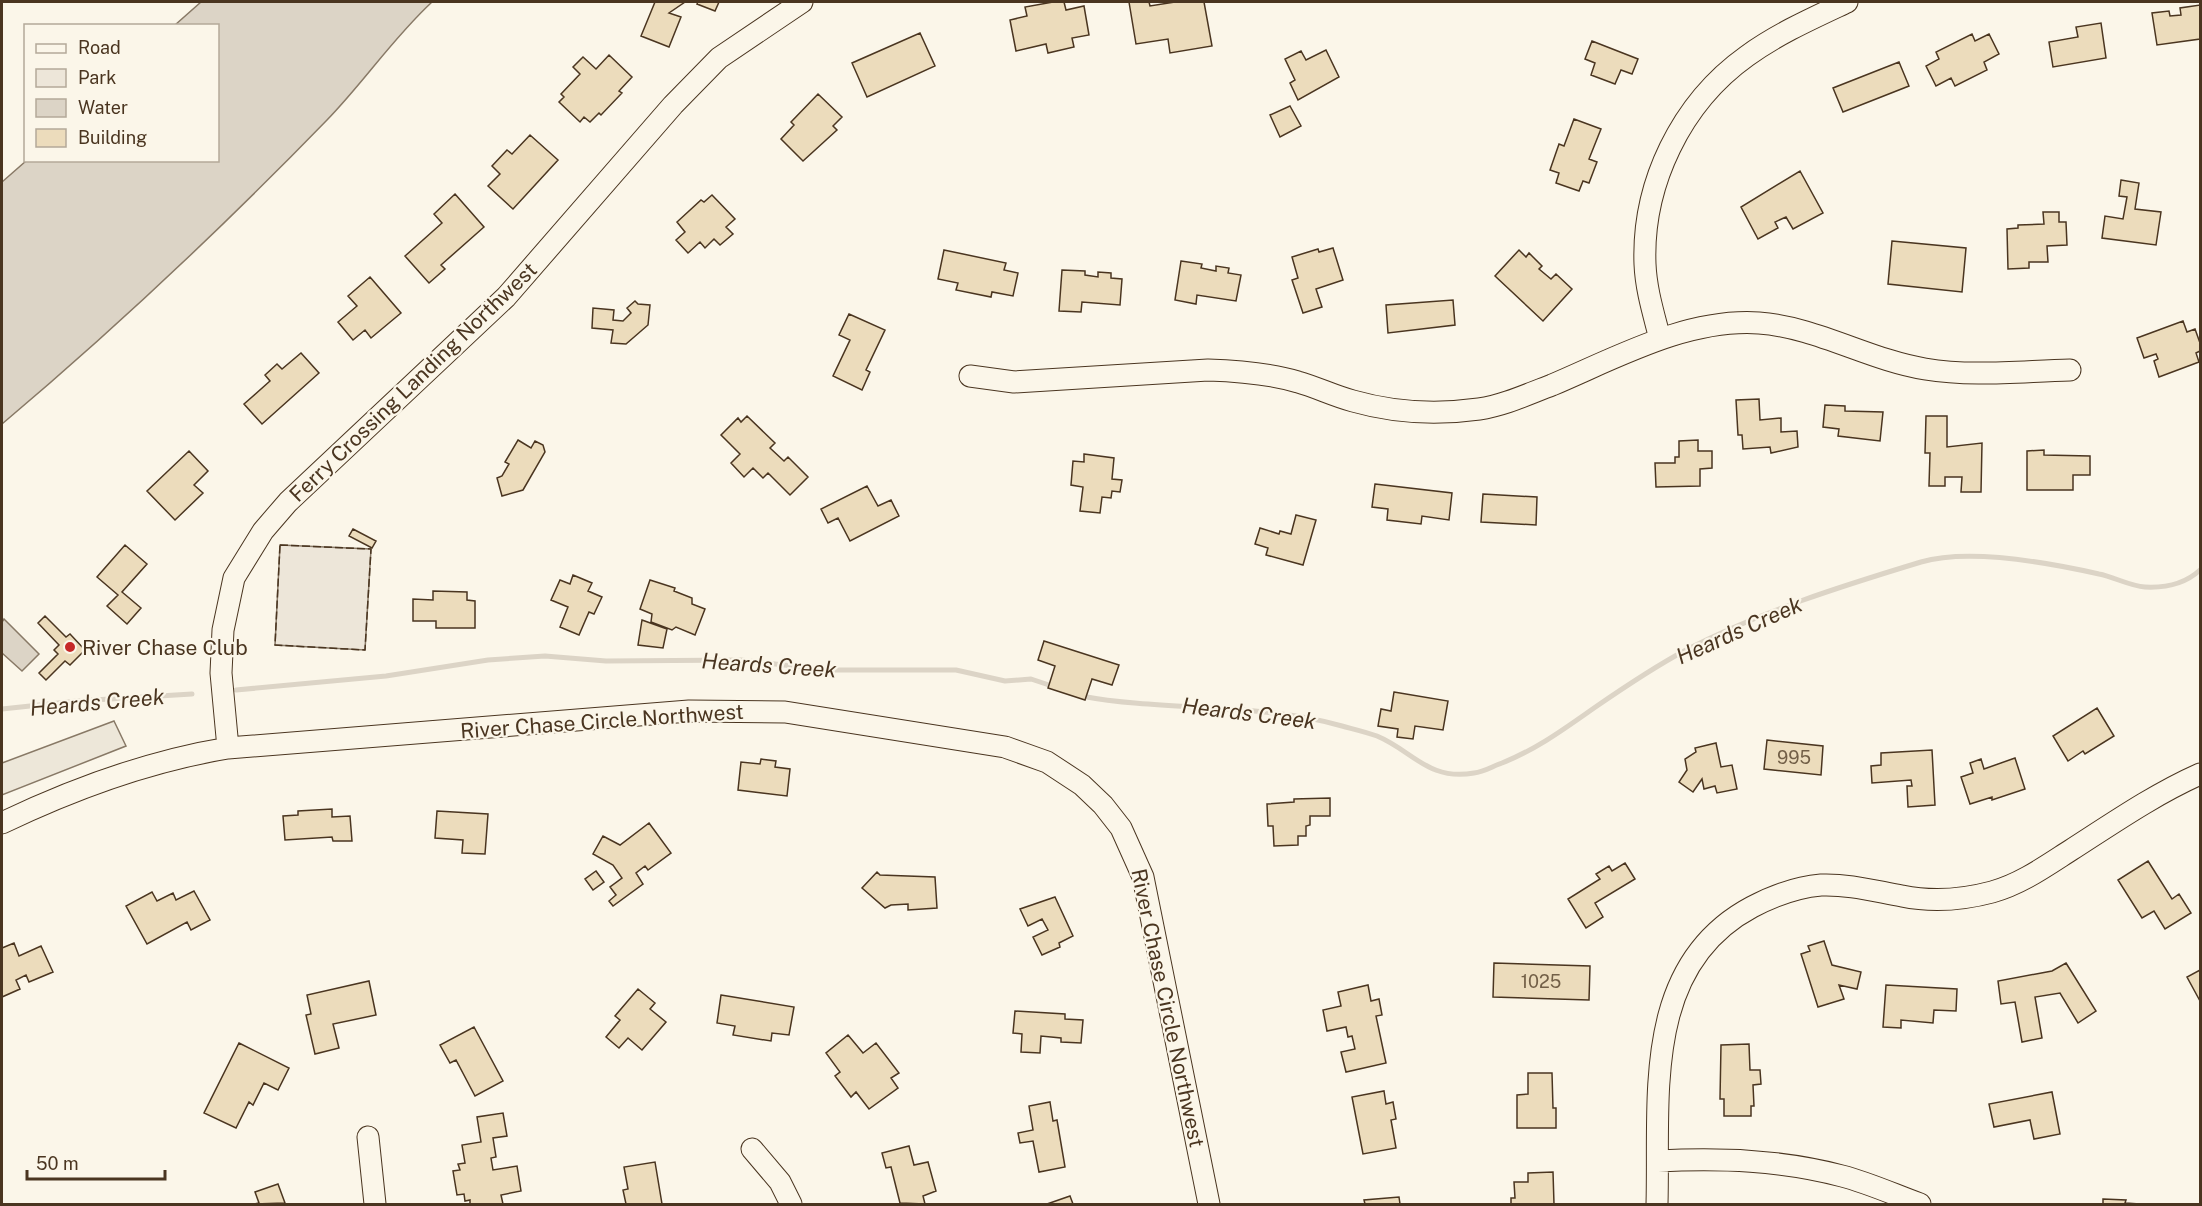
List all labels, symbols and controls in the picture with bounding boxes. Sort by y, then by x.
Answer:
legend [24,24,219,162]
text: Road [78,37,121,58]
text: Park [78,67,116,88]
text: Water [78,97,128,118]
text: Building [78,127,147,148]
street label: Ferry Crossing Landing Northwest [284,257,542,507]
water label: Heards Creek [1672,591,1806,669]
place label: River Chase Club [82,635,248,660]
marker: River Chase Club [63,640,77,654]
water label: Heards Creek [701,647,837,683]
water label: Heards Creek [29,683,166,721]
water label: Heards Creek [1180,692,1318,734]
street label: River Chase Circle Northwest [459,699,745,743]
house number: 995 [1777,747,1811,768]
street label: River Chase Circle Northwest [1126,866,1210,1150]
house number: 1025 [1521,971,1561,992]
scale bar [27,1143,165,1181]
text: 50 m [36,1153,79,1174]

